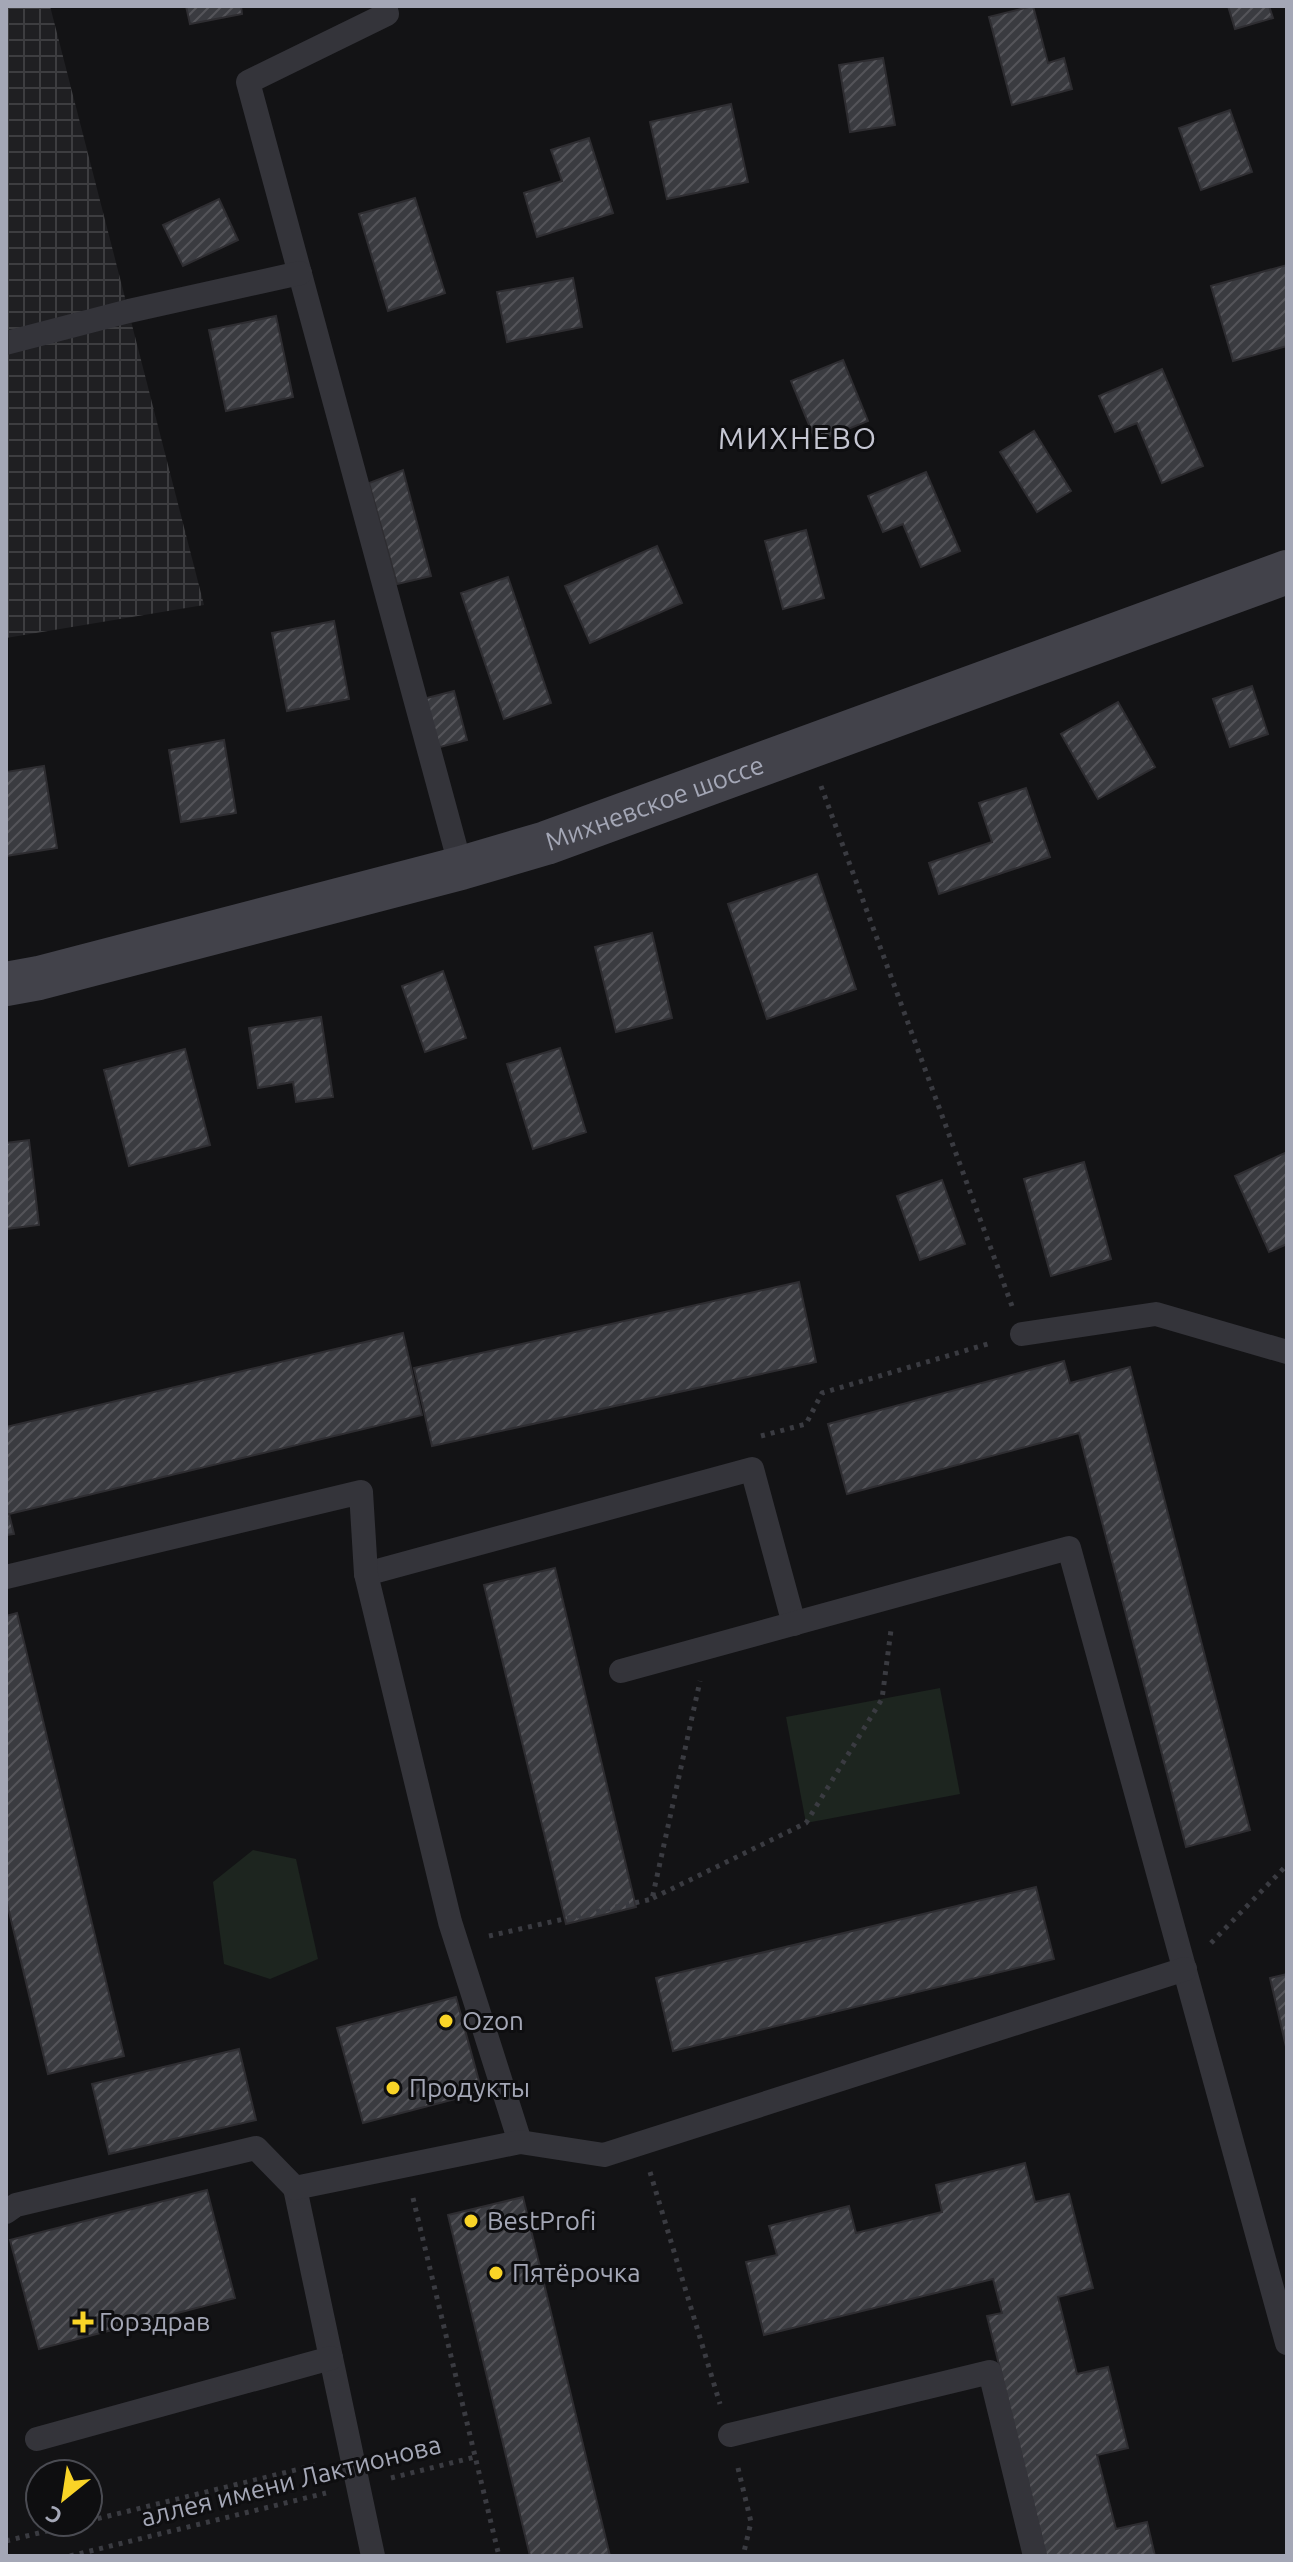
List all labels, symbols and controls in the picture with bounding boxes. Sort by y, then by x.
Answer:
district label: МИХНЕВО [718,421,878,455]
street label: Михневское шоссе [541,750,768,856]
place label: Ozon [462,2006,524,2035]
marker: Ozon [437,2012,455,2030]
place label: Продукты [409,2073,530,2102]
marker: Продукты [384,2079,402,2097]
place label: BestProfi [487,2206,596,2235]
marker: BestProfi [462,2212,480,2230]
place label: Пятёрочка [512,2258,641,2287]
marker: Пятёрочка [487,2264,505,2282]
place label: Горздрав [99,2307,210,2336]
marker: Горздрав [74,2313,92,2331]
street label: аллея имени Лактионова [138,2429,444,2532]
north arrow [24,2458,104,2538]
text: С [41,2501,66,2530]

